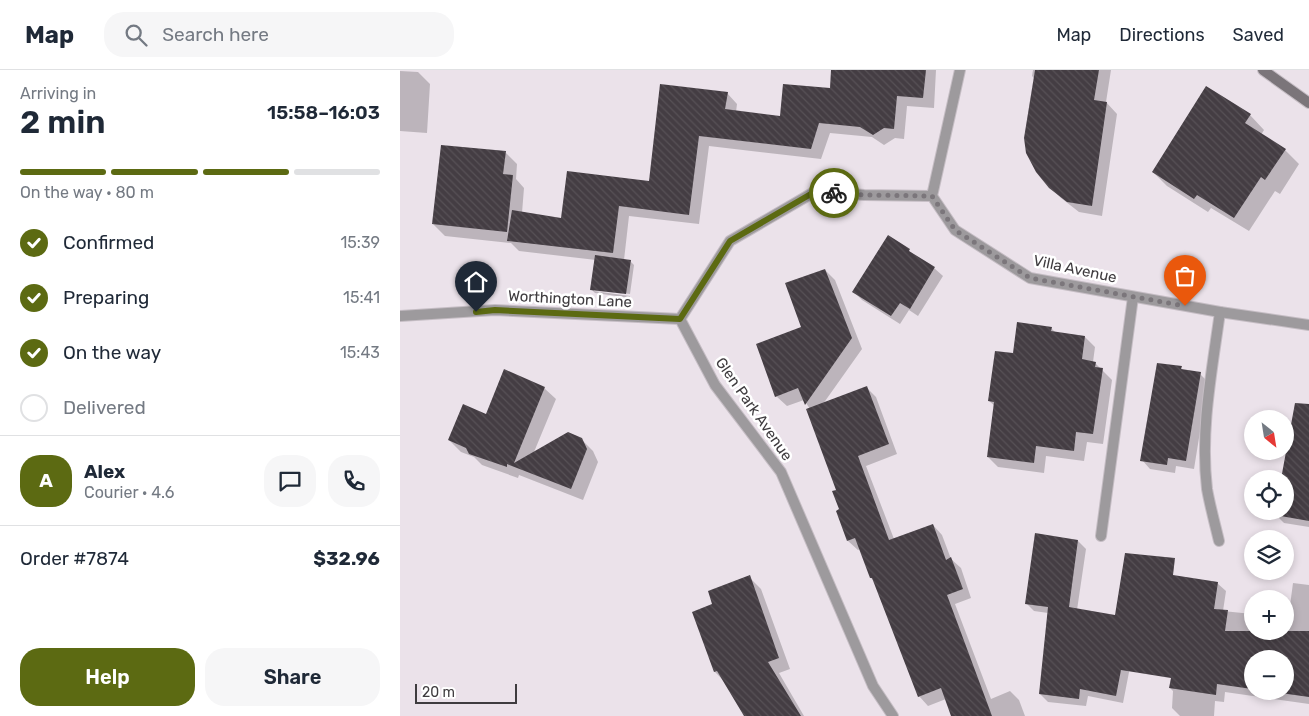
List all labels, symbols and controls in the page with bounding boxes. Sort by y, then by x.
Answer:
search box [104,12,454,57]
text: Map [25,21,74,49]
icon: search [122,21,150,49]
text: Search here [162,23,269,46]
text: Map [1056,24,1091,46]
text: Directions [1119,24,1205,46]
text: Saved [1233,24,1284,46]
text: Arriving in [20,84,96,103]
text: 15:58–16:03 [267,101,380,124]
text: 2 min [20,103,105,141]
courier [809,168,859,218]
icon: bike [820,179,848,207]
text: On the way · 80 m [20,183,154,202]
icon: check [20,229,48,257]
text: Confirmed [63,231,154,254]
text: 15:39 [340,233,380,252]
street label: Villa Avenue [1032,251,1118,287]
pin [1164,255,1206,306]
pin [455,261,497,312]
icon: bag [1171,262,1199,290]
icon: home [462,268,490,296]
icon: check [20,284,48,312]
text: Preparing [63,286,149,309]
street label: Worthington Lane [508,287,632,311]
text: 15:41 [343,288,380,307]
icon: check [20,339,48,367]
text: On the way [63,341,161,364]
text: 15:43 [340,343,380,362]
street label: Glen Park Avenue [712,354,796,464]
text: Delivered [63,396,146,419]
north arrow [1244,410,1294,460]
map controls [1244,410,1294,700]
button: chat [264,455,316,507]
button: phone [328,455,380,507]
text: Alex [84,460,125,483]
text: A [39,469,53,492]
button: locate [1244,470,1294,520]
text: Courier · 4.6 [84,483,174,502]
button: layers [1244,530,1294,580]
text: Order #7874 [20,547,129,570]
text: $32.96 [313,547,380,570]
button: + [1244,590,1294,640]
button: Help [20,648,195,706]
button: Share [205,648,380,706]
button: − [1244,650,1294,700]
scale bar [415,681,518,704]
text: 20 m [422,684,455,701]

